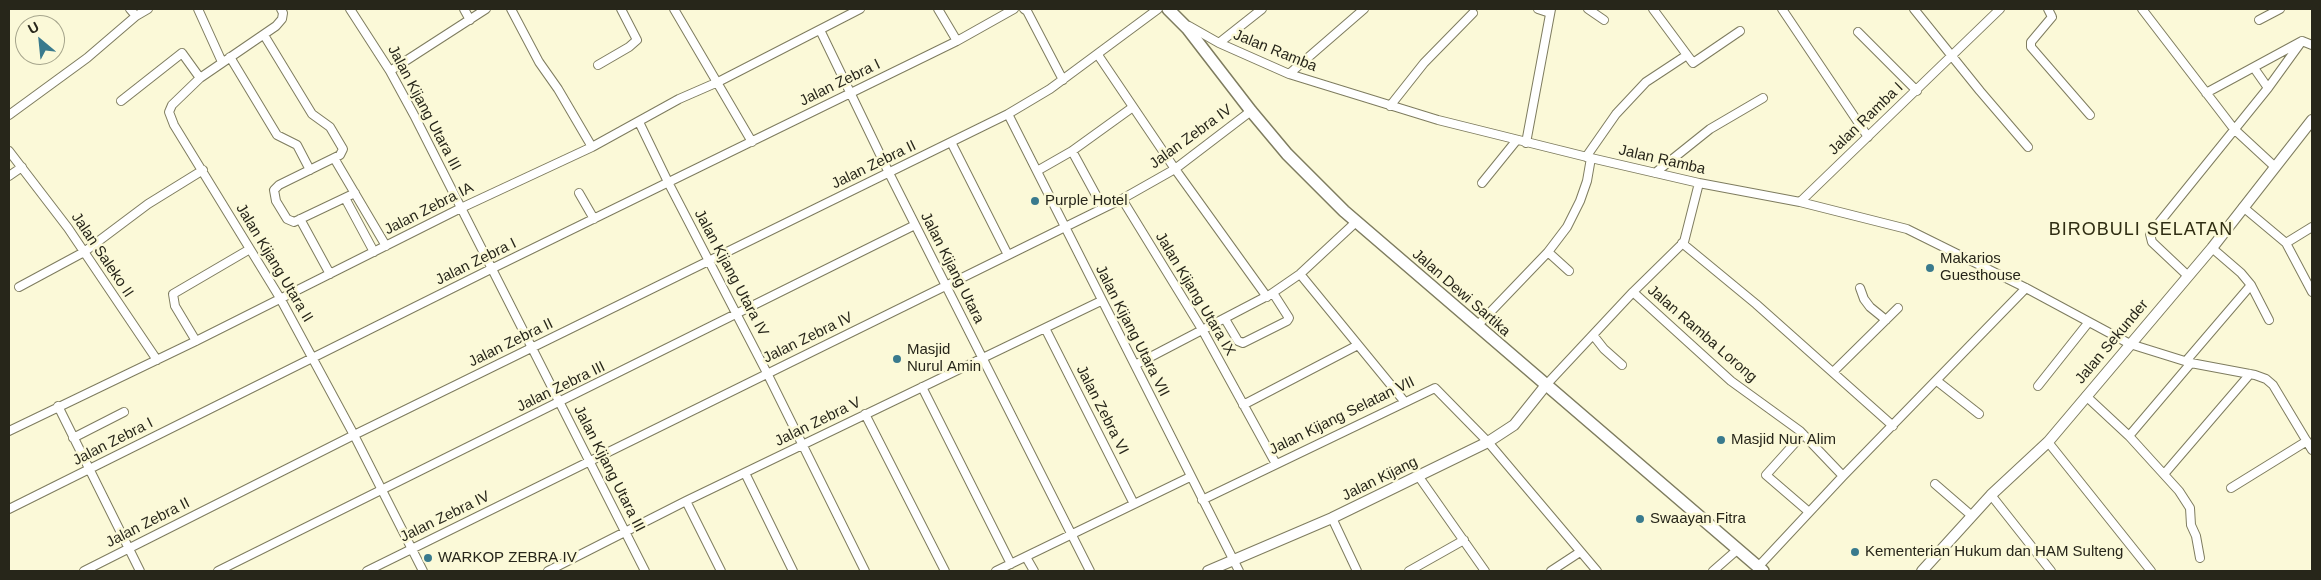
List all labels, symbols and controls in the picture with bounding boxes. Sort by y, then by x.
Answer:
north arrow [15,15,65,65]
text: U [25,18,42,37]
street label: Jalan Ramba [1231,26,1319,76]
street label: Jalan Kijang Utara III [383,42,465,174]
street label: Jalan Zebra I [797,56,883,110]
street label: Jalan Ramba I [1825,79,1907,159]
street label: Jalan Zebra IV [1146,101,1236,173]
street label: Jalan Zebra II [829,137,919,193]
street label: Jalan Ramba [1617,141,1707,179]
street label: Jalan Zebra IA [381,179,477,239]
place label: Purple Hotel [1045,192,1128,210]
marker: Purple Hotel [1029,195,1041,207]
street label: Jalan Kijang Utara II [232,200,316,326]
street label: Jalan Kijang Utara IV [690,207,772,339]
street label: Jalan Saleko II [67,209,137,301]
street label: Jalan Kijang Utara [916,209,988,327]
district label: BIROBULI SELATAN [2047,219,2235,241]
street label: Jalan Kijang Utara IX [1151,229,1239,359]
street label: Jalan Zebra I [433,235,519,289]
street label: Jalan Dewi Sartika [1408,245,1514,341]
place label: Makarios Guesthouse [1940,250,2021,285]
street label: Jalan Kijang Utara VII [1091,262,1173,400]
marker: Makarios Guesthouse [1924,262,1936,274]
street label: Jalan Ramba Lorong [1644,282,1760,386]
street label: Jalan Sekunder [2072,296,2152,388]
street label: Jalan Zebra IV [760,309,856,367]
street label: Jalan Zebra II [466,315,556,371]
place label: Masjid Nurul Amin [907,341,981,376]
marker: Masjid Nurul Amin [891,353,903,365]
street label: Jalan Zebra III [514,358,608,416]
street label: Jalan Zebra VI [1072,362,1132,458]
street label: Jalan Kijang Selatan VII [1266,373,1418,459]
street label: Jalan Zebra V [772,393,864,451]
street label: Jalan Kijang Utara III [569,403,649,535]
street label: Jalan Zebra I [70,414,156,470]
place label: Masjid Nur Alim [1731,431,1836,449]
marker: Masjid Nur Alim [1715,434,1727,446]
street label: Jalan Kijang [1339,453,1421,505]
street label: Jalan Zebra IV [397,488,493,546]
street label: Jalan Zebra II [103,494,193,552]
place label: Swaayan Fitra [1650,510,1746,528]
marker: Swaayan Fitra [1634,513,1646,525]
place label: Kementerian Hukum dan HAM Sulteng [1865,543,2123,561]
marker: Kementerian Hukum dan HAM Sulteng [1849,546,1861,558]
place label: WARKOP ZEBRA IV [438,549,577,567]
marker: WARKOP ZEBRA IV [422,552,434,564]

